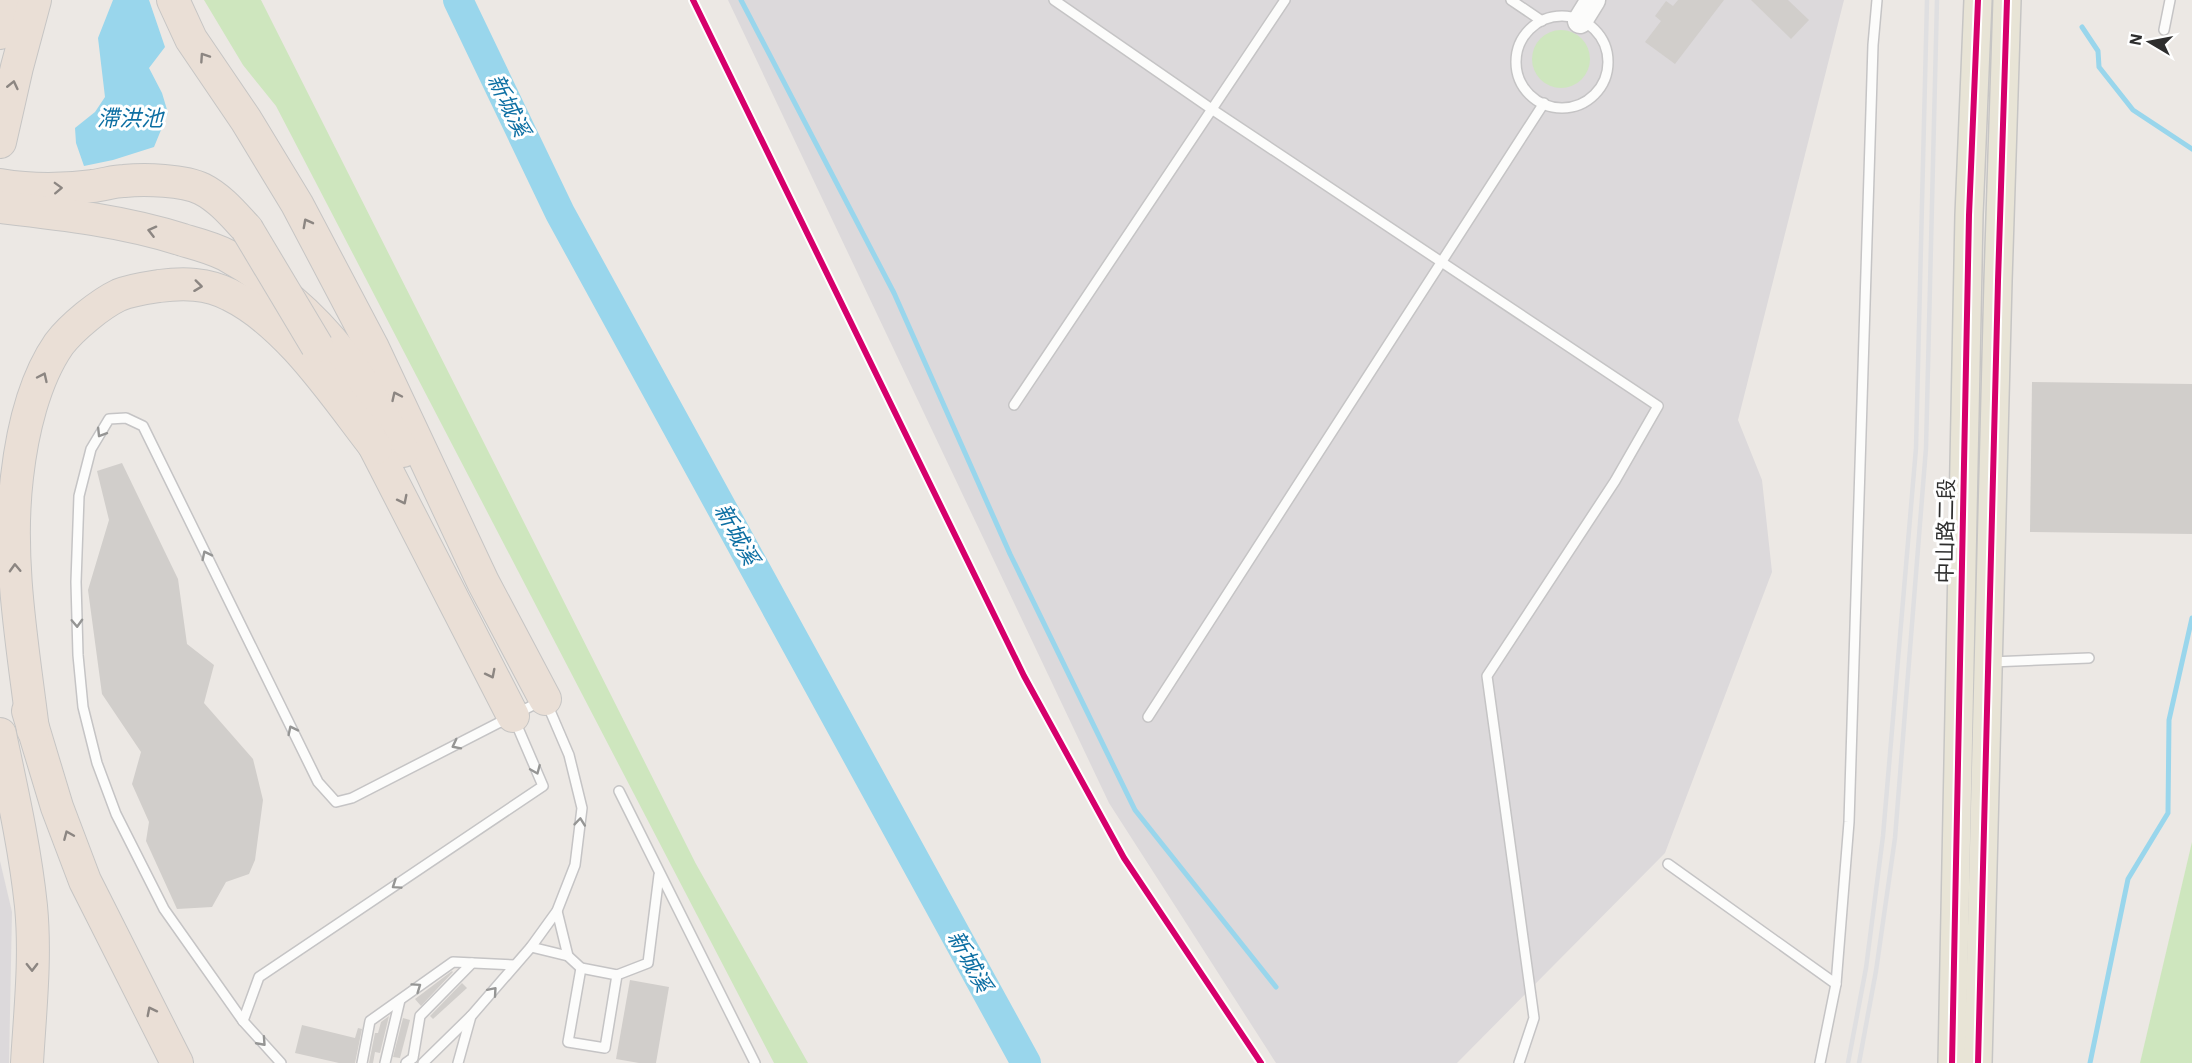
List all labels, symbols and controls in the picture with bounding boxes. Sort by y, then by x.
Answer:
north arrow [2120,12,2180,72]
text: N [2124,32,2146,47]
one-way arrow [200,53,211,64]
water label: 新城溪 [482,69,538,143]
one-way arrow [6,81,19,91]
water label: 滯洪池 [97,103,165,132]
one-way arrow [54,181,63,194]
one-way arrow [303,219,314,229]
one-way arrow [147,225,157,238]
one-way arrow [194,279,203,291]
one-way arrow [35,372,47,383]
one-way arrow [392,392,404,403]
one-way arrow [96,427,108,437]
street label: 中山路二段 [1930,478,1960,584]
one-way arrow [395,494,407,505]
water label: 新城溪 [709,498,768,572]
one-way arrow [202,550,214,561]
one-way arrow [9,563,22,572]
one-way arrow [71,619,84,628]
one-way arrow [484,667,495,678]
one-way arrow [288,725,299,736]
one-way arrow [452,738,462,749]
one-way arrow [529,764,541,775]
one-way arrow [573,818,586,827]
one-way arrow [63,830,75,841]
one-way arrow [391,877,402,888]
water label: 新城溪 [942,925,1001,999]
one-way arrow [26,962,38,971]
one-way arrow [411,984,422,995]
one-way arrow [486,987,497,998]
one-way arrow [147,1006,158,1017]
one-way arrow [255,1035,266,1046]

